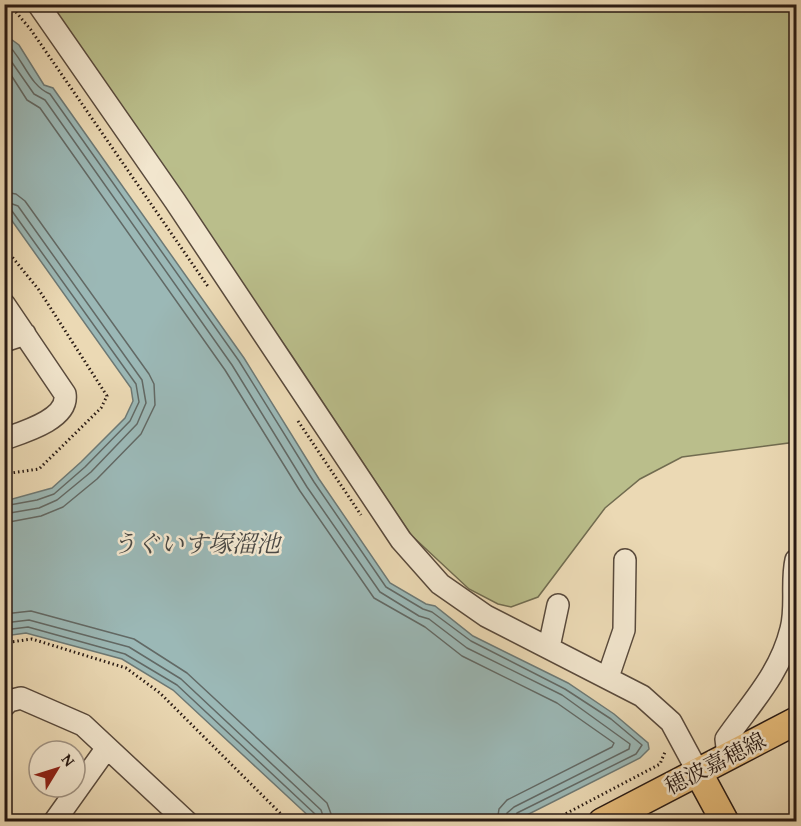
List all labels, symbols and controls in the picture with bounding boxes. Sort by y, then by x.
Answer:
water label: うぐいす塚溜池 [112,526,283,561]
street label: 穂波嘉穂線 [659,724,771,802]
north arrow [27,739,87,799]
text: N [56,748,82,772]

